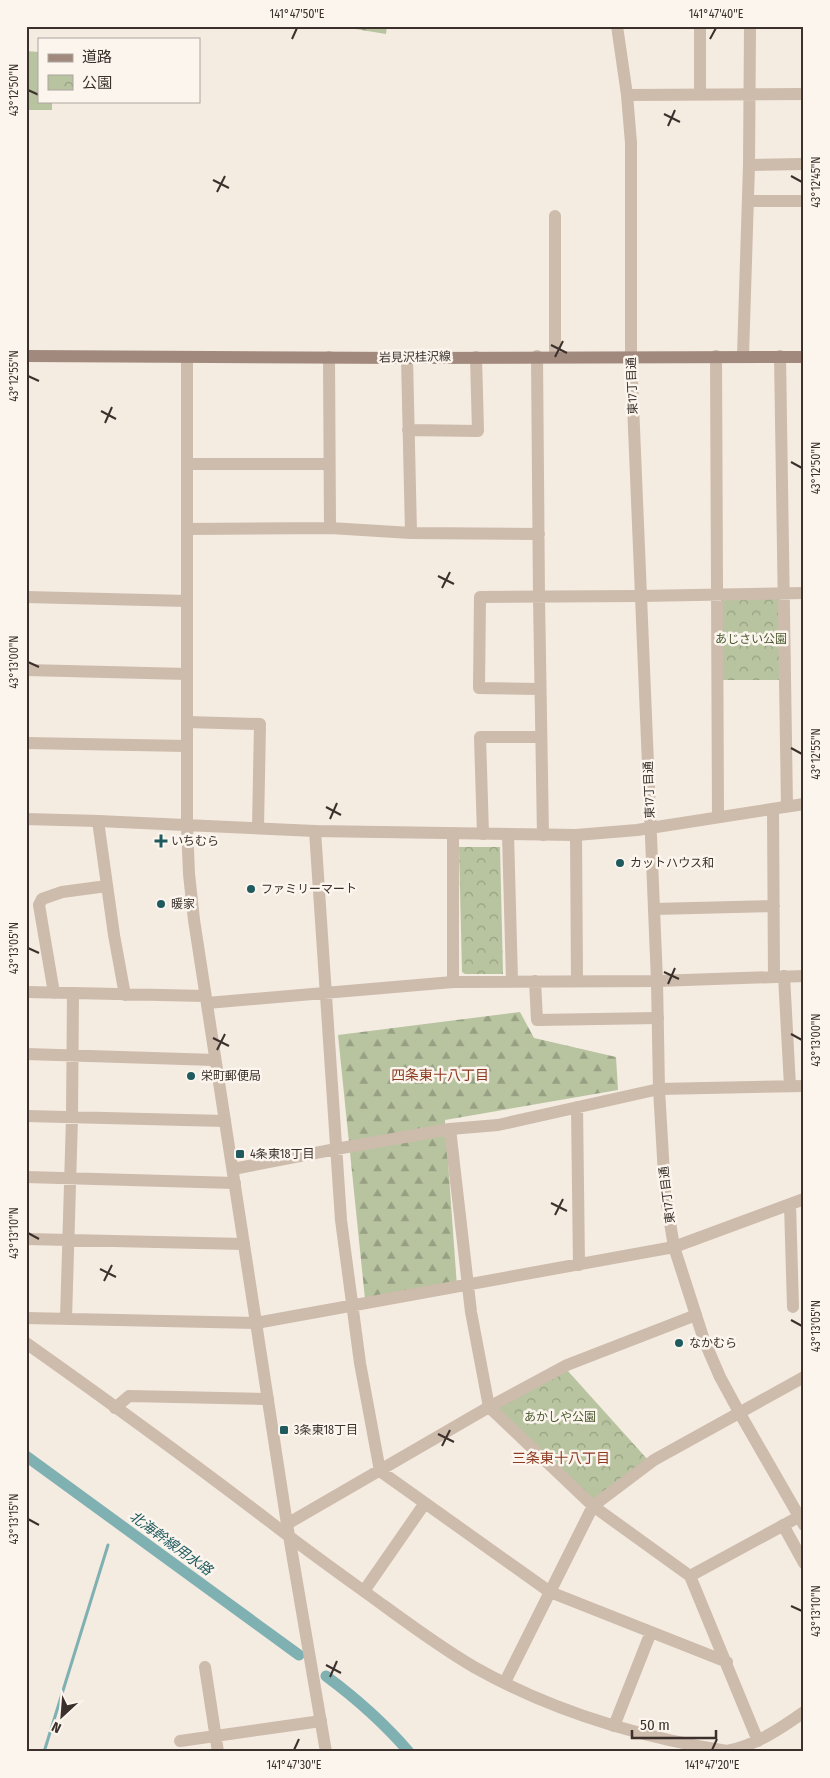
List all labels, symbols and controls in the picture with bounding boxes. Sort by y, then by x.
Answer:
text: 141°47'50"E [270,7,325,21]
text: 141°47'40"E [689,7,744,21]
legend [38,38,200,102]
text: 道路 [82,48,112,66]
text: 43°12'50"N [7,64,21,116]
text: 公園 [82,74,112,92]
text: 43°12'45"N [809,156,823,208]
street label: 岩見沢桂沢線 [379,349,451,365]
text: 43°12'55"N [7,350,21,402]
street label: 東17丁目通 [624,357,640,415]
text: 43°12'50"N [809,442,823,494]
park label: あじさい公園 [715,632,787,646]
text: 43°13'00"N [7,635,21,689]
text: 43°12'55"N [809,728,823,780]
street label: 東17丁目通 [641,761,657,819]
place label: いちむら [171,834,219,848]
marker: いちむら [155,835,167,847]
place label: カットハウス和 [630,856,714,870]
marker: カットハウス和 [614,857,626,869]
place label: ファミリーマート [261,882,357,896]
marker: ファミリーマート [245,883,257,895]
place label: 暖家 [171,897,195,911]
marker: 暖家 [155,898,167,910]
text: 43°13'05"N [7,922,21,974]
text: 43°13'00"N [809,1013,823,1067]
district label: 四条東十八丁目 [391,1067,489,1084]
place label: 栄町郵便局 [201,1069,261,1083]
marker: 栄町郵便局 [185,1070,197,1082]
place label: 4条東18丁目 [250,1147,315,1161]
marker: 4条東18丁目 [234,1148,246,1160]
street label: 東17丁目通 [657,1166,677,1224]
text: 43°13'10"N [7,1207,21,1259]
text: 43°13'05"N [809,1300,823,1352]
place label: なかむら [689,1336,737,1350]
marker: なかむら [673,1337,685,1349]
park label: あかしや公園 [524,1410,596,1424]
place label: 3条東18丁目 [294,1423,358,1437]
marker: 3条東18丁目 [278,1424,290,1436]
district label: 三条東十八丁目 [512,1450,610,1467]
text: 43°13'15"N [7,1494,21,1544]
water label: 北海幹線用水路 [126,1508,216,1580]
text: 43°13'10"N [809,1585,823,1637]
north arrow [38,1690,88,1740]
scale bar [632,1708,716,1740]
text: 50 m [640,1716,670,1734]
text: N [49,1718,64,1737]
text: 141°47'30"E [267,1758,322,1772]
text: 141°47'20"E [685,1758,740,1772]

